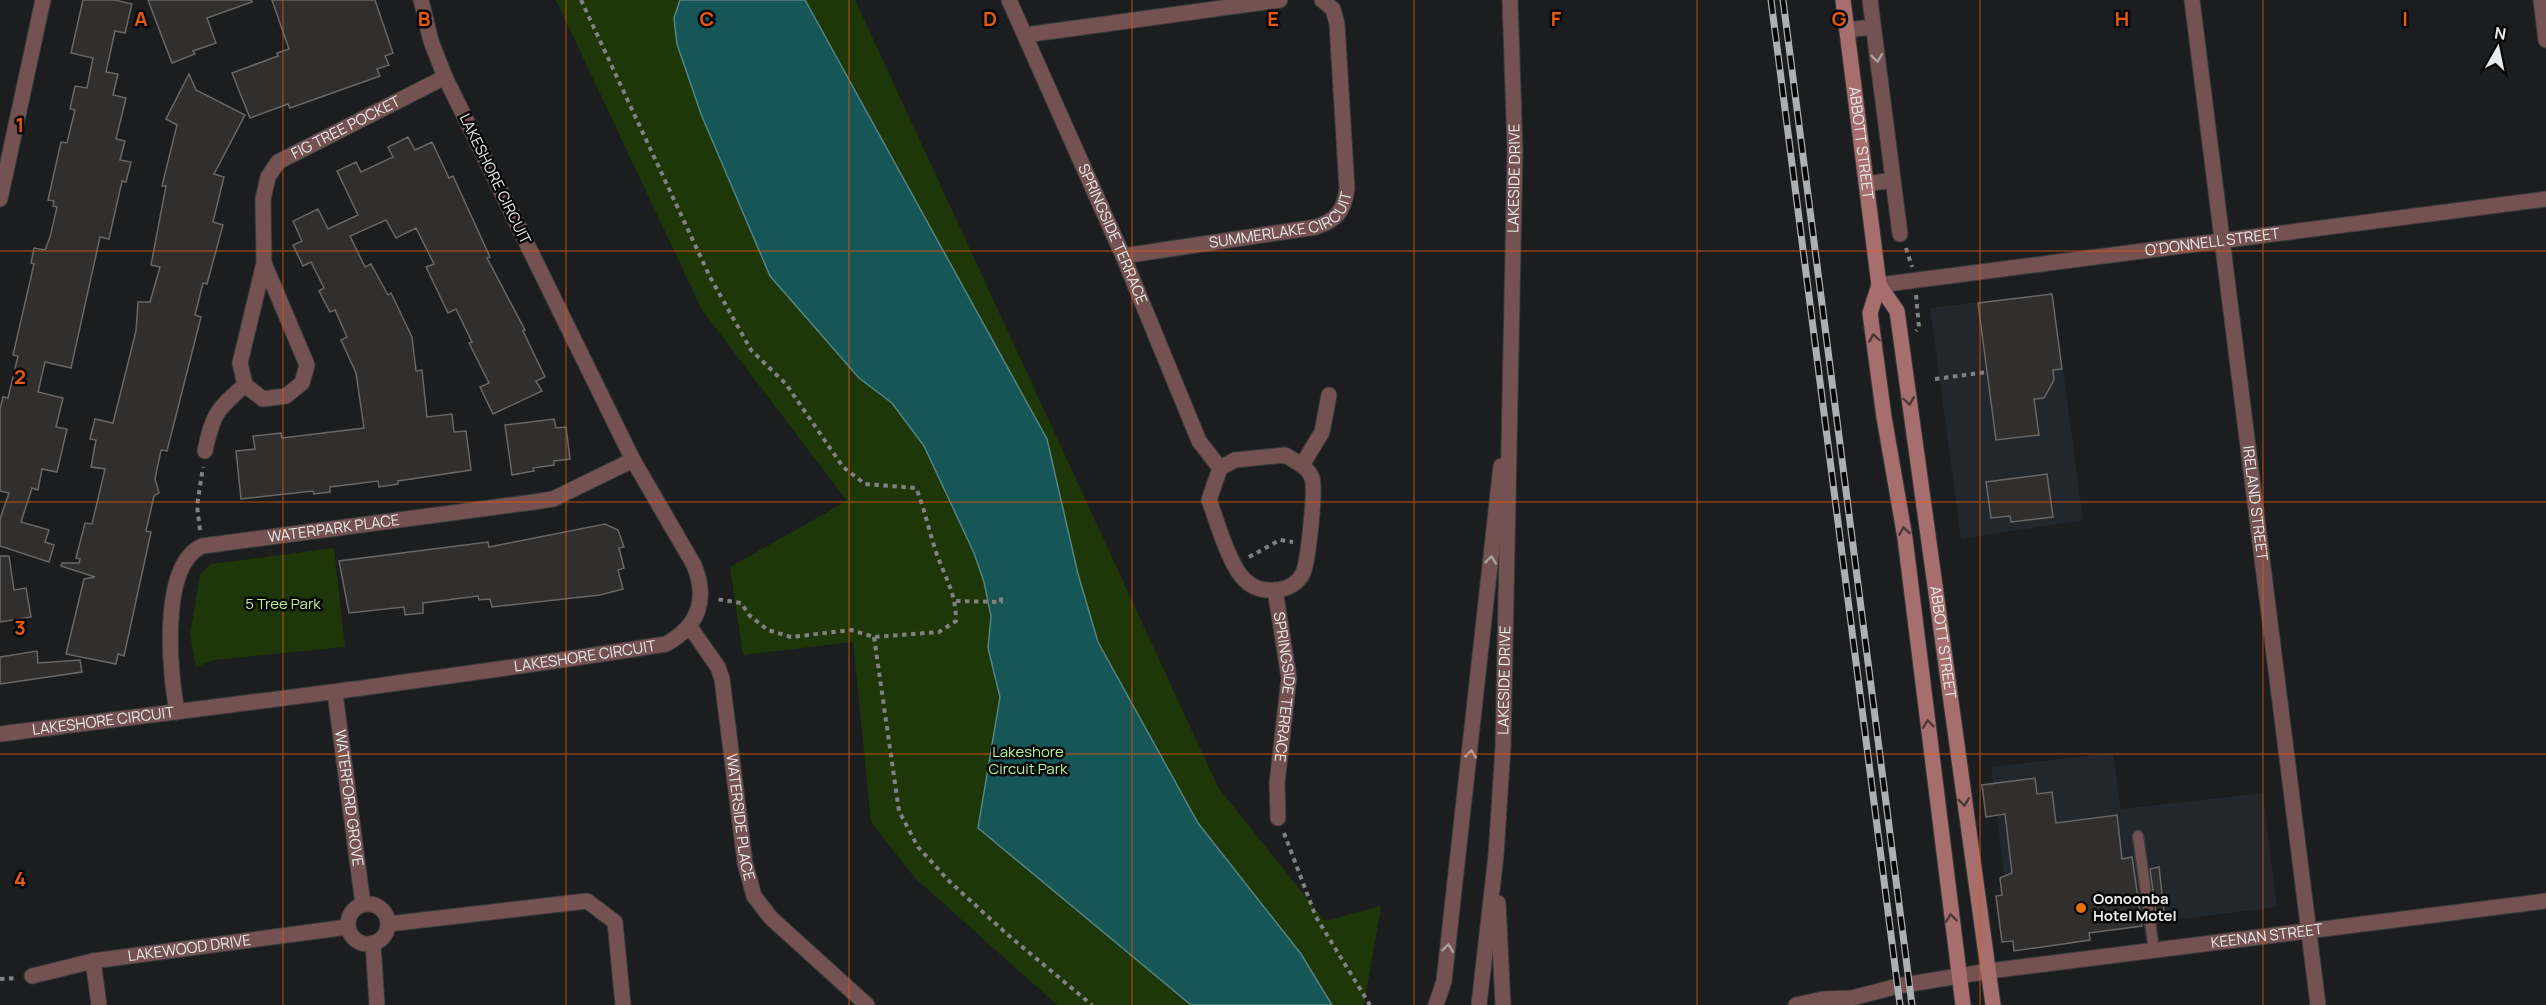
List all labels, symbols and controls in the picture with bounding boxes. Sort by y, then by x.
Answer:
text: A [134,5,148,32]
text: B [418,5,431,32]
text: C [700,5,714,32]
text: D [983,5,997,32]
text: E [1267,5,1279,32]
text: F [1551,5,1562,32]
text: G [1832,5,1847,32]
text: H [2115,5,2129,32]
text: I [2402,5,2408,32]
north arrow [2468,18,2528,78]
text: N [2493,21,2508,45]
one-way arrow [1871,53,1883,63]
street label: ABBOTT STREET [1844,85,1879,201]
street label: FIG TREE POCKET [287,90,404,164]
street label: LAKESHORE CIRCUIT [455,110,536,248]
text: 1 [16,111,24,138]
street label: LAKESIDE DRIVE [1502,123,1525,233]
street label: SPRINGSIDE TERRACE [1073,160,1153,307]
street label: SUMMERLAKE CIRCUIT [1207,190,1356,253]
street label: O'DONNELL STREET [2144,222,2281,261]
one-way arrow [1868,334,1880,343]
text: 2 [14,363,26,390]
one-way arrow [1902,396,1914,405]
street label: IRELAND STREET [2238,444,2273,562]
street label: WATERPARK PLACE [266,509,401,547]
one-way arrow [1898,526,1911,536]
one-way arrow [1484,556,1497,565]
street label: ABBOTT STREET [1925,584,1962,700]
park label: 5 Tree Park [245,593,321,614]
street label: SPRINGSIDE TERRACE [1269,610,1300,763]
text: 3 [14,614,26,641]
street label: LAKESIDE DRIVE [1492,625,1515,735]
street label: LAKESHORE CIRCUIT [513,635,657,677]
street label: LAKESHORE CIRCUIT [31,701,175,740]
one-way arrow [1922,720,1935,729]
street label: WATERFORD GROVE [330,728,369,868]
park label: Lakeshore Circuit Park [988,741,1068,779]
one-way arrow [1464,750,1477,759]
street label: WATERSIDE PLACE [721,752,760,883]
one-way arrow [1957,797,1969,806]
text: 4 [14,865,26,892]
place label: Oonoonba Hotel Motel [2093,888,2177,926]
marker: Oonoonba Hotel Motel [2074,901,2088,915]
one-way arrow [1946,913,1958,923]
street label: KEENAN STREET [2209,918,2324,953]
street label: LAKEWOOD DRIVE [126,929,252,966]
one-way arrow [1441,943,1453,953]

